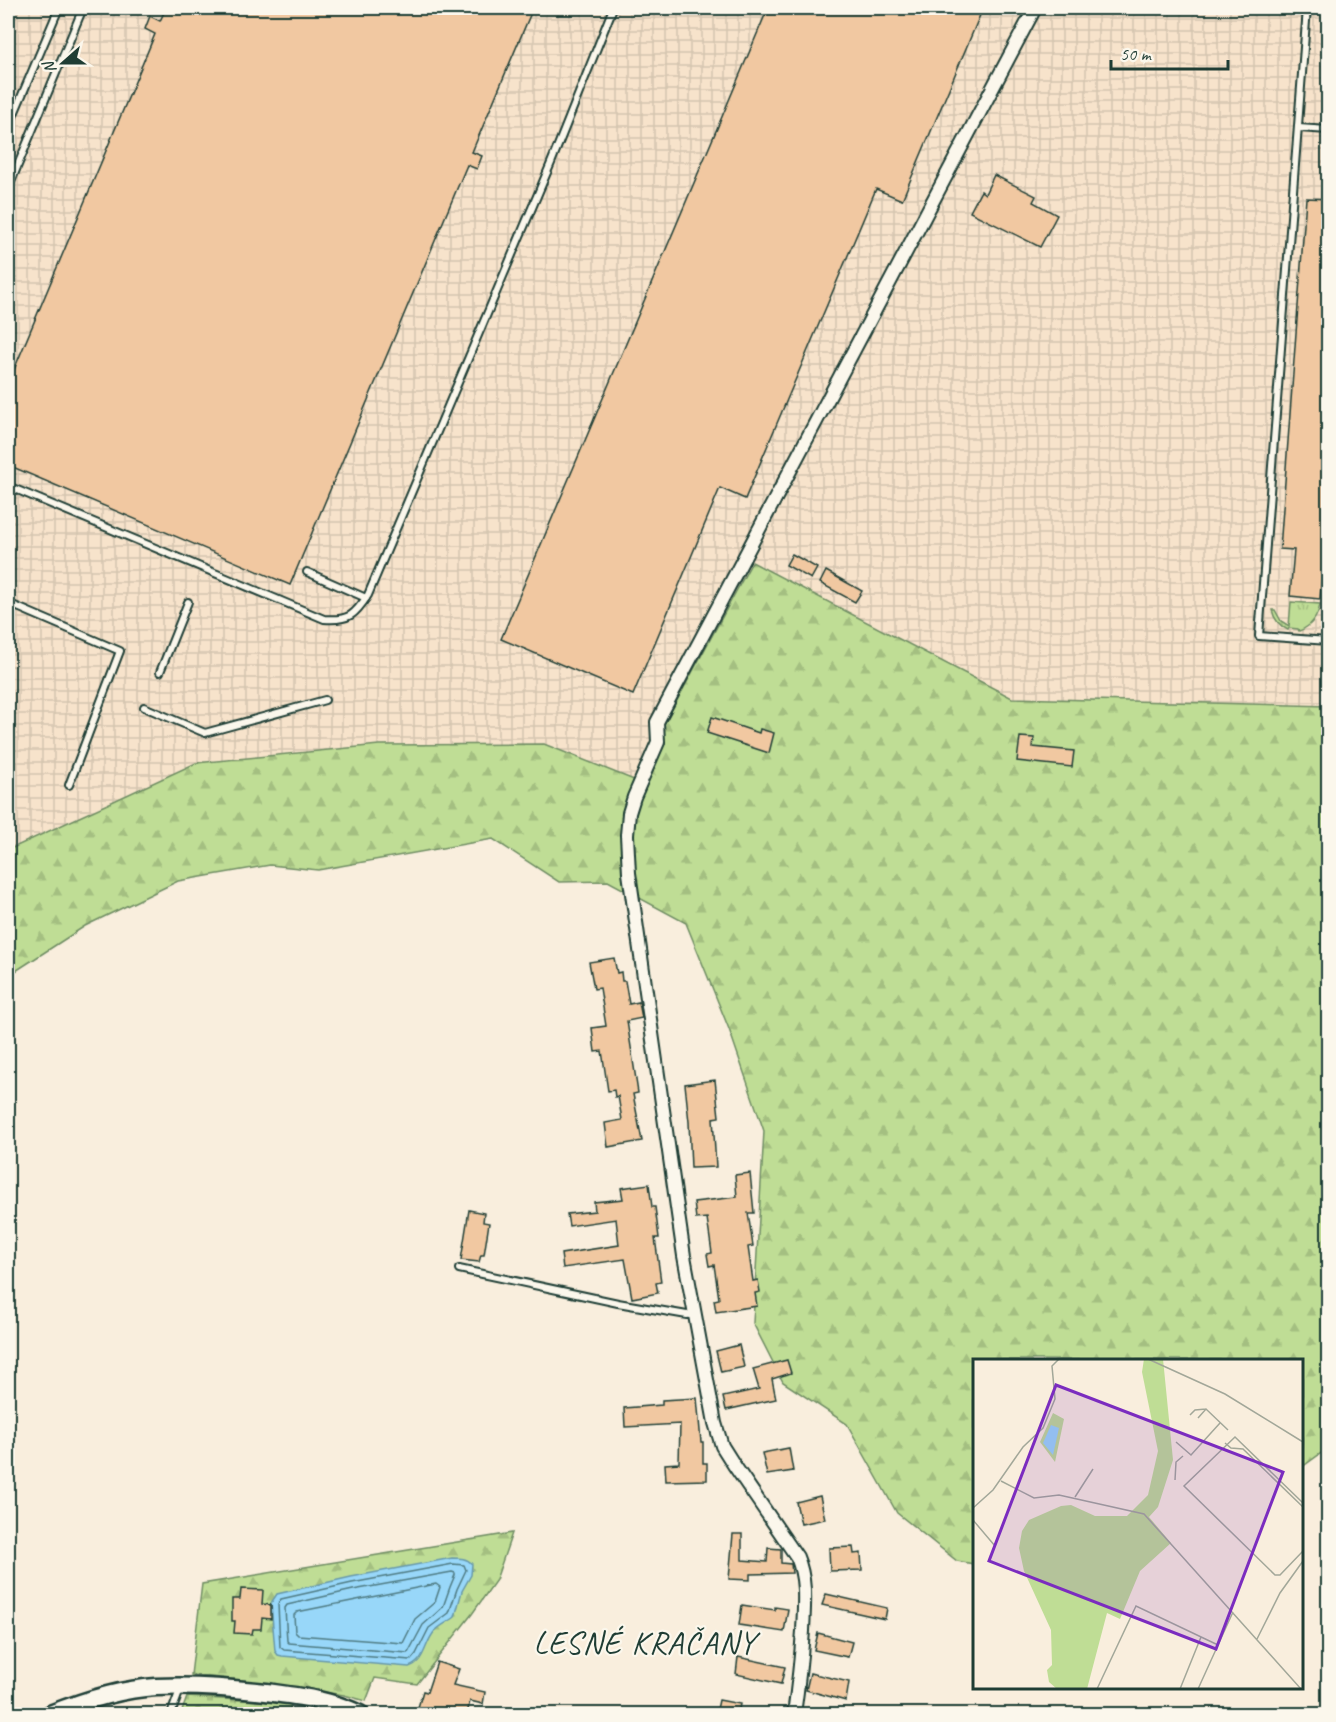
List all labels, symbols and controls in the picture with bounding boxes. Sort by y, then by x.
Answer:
north arrow [33,33,93,93]
scale bar [1111,33,1228,71]
text: 50 m [1120,43,1153,65]
text: N [38,57,61,76]
inset map [973,1359,1303,1689]
district label: LESNÉ KRAČANY [534,1622,761,1663]

